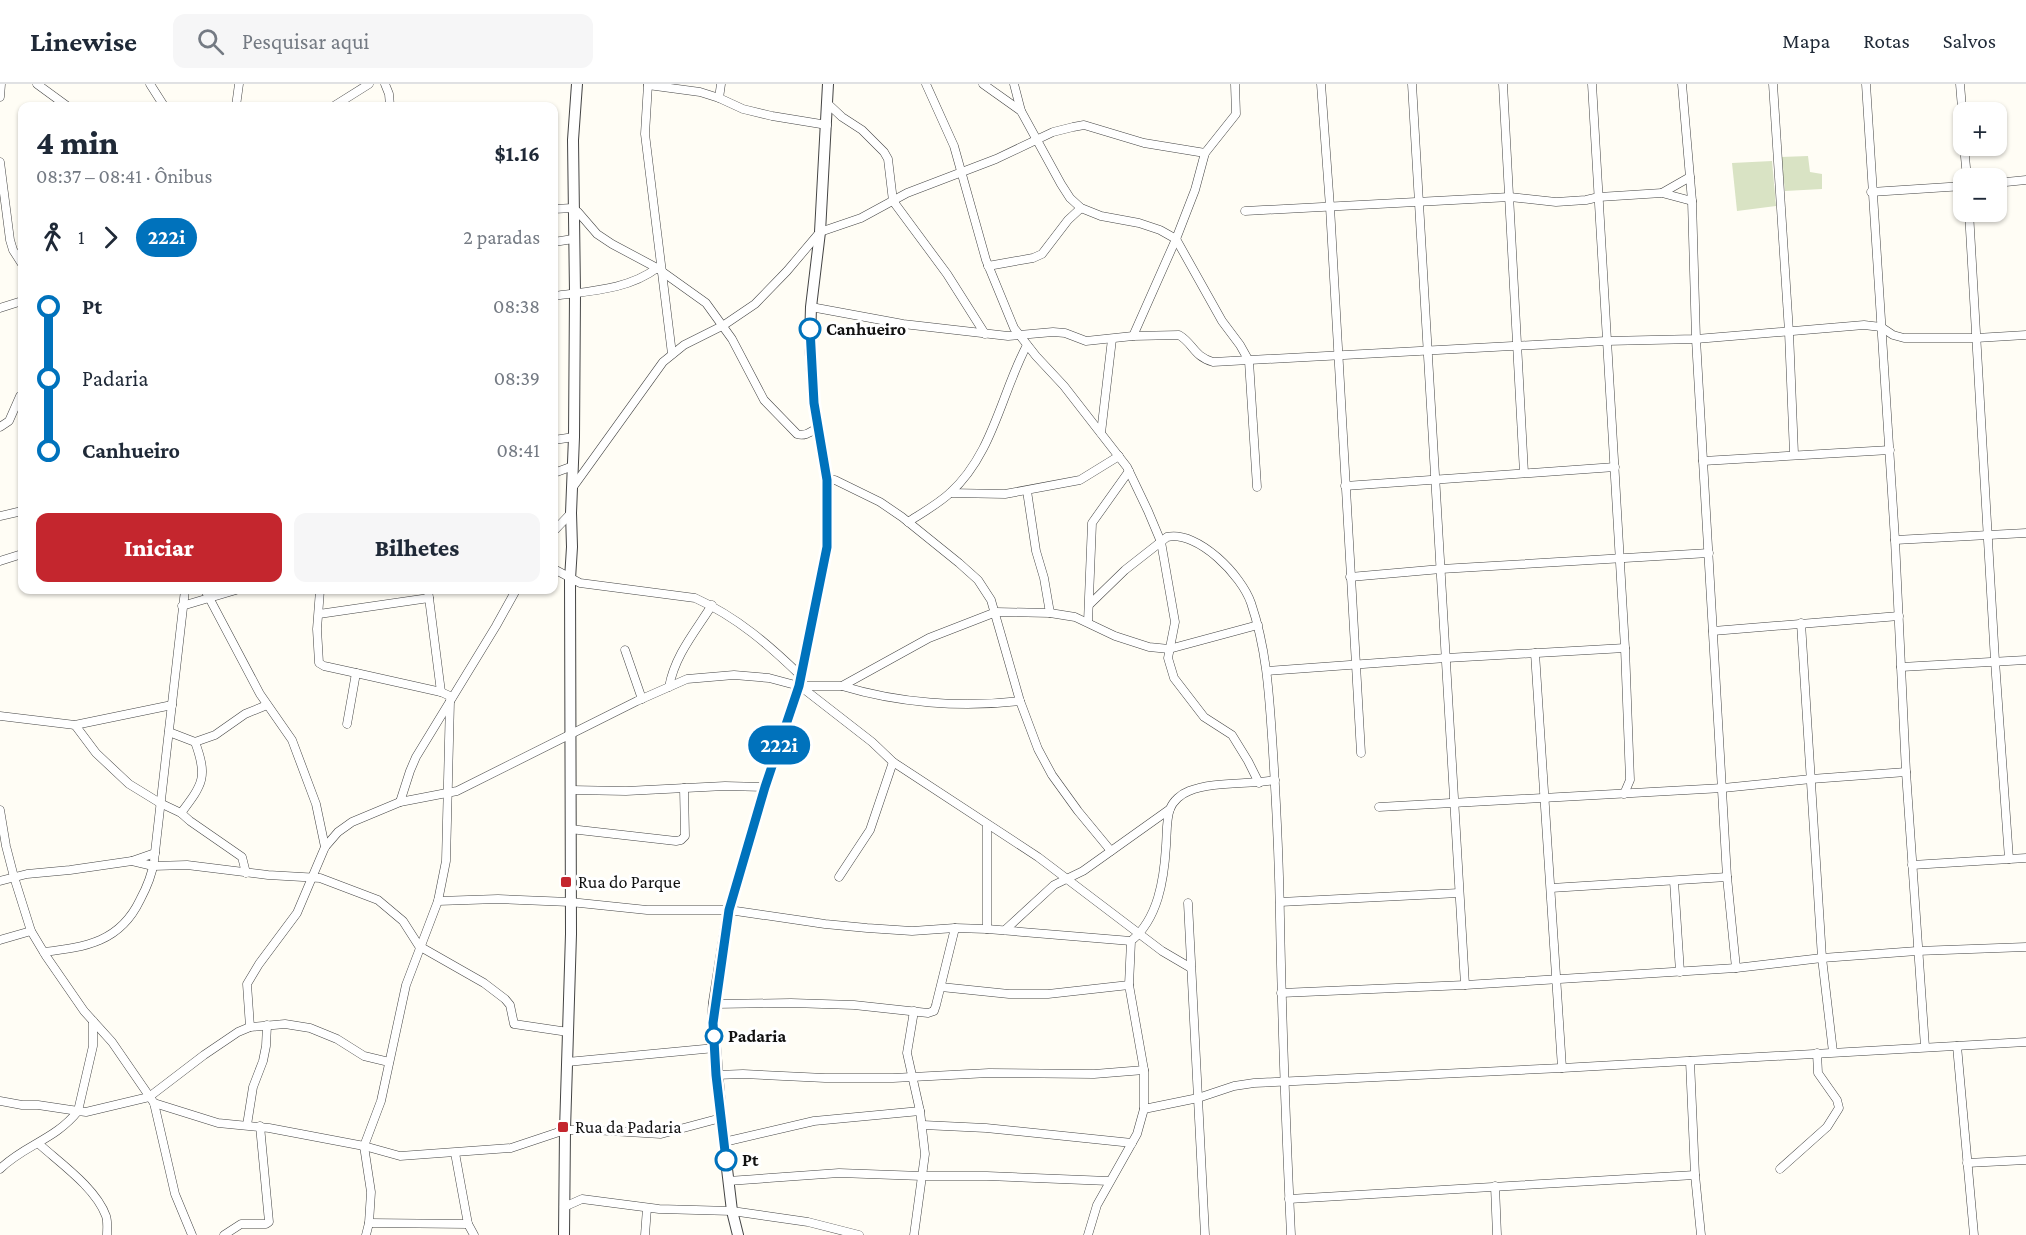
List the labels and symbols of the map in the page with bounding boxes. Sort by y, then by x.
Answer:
marker: Canhueiro [799,318,821,340]
place label: Canhueiro [826,319,906,339]
line badge: 222i [737,726,821,764]
place label: Rua do Parque [578,872,681,892]
marker: Rua do Parque [559,875,573,889]
place label: Padaria [728,1026,787,1046]
marker: Padaria [705,1027,723,1045]
place label: Rua da Padaria [575,1117,682,1137]
marker: Rua da Padaria [556,1120,570,1134]
marker: Pt [715,1149,737,1171]
place label: Pt [742,1150,759,1170]

